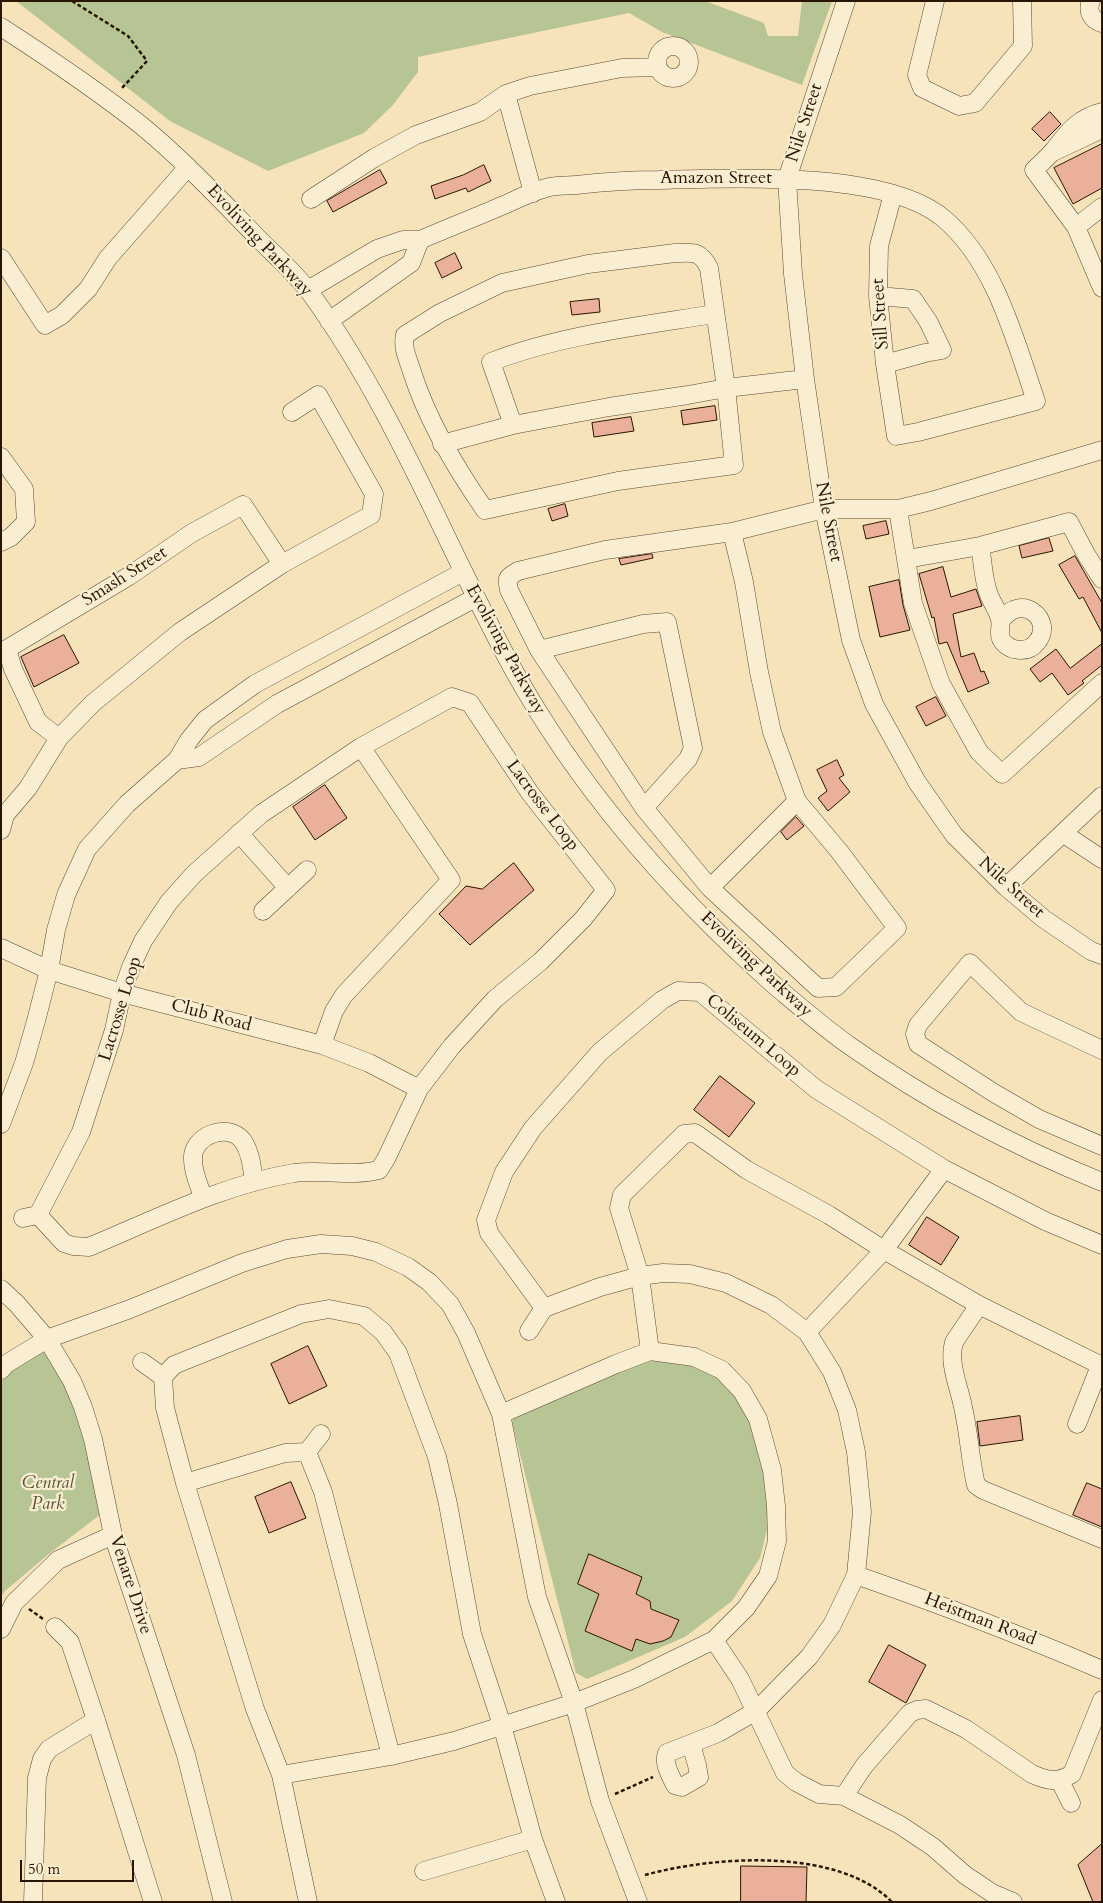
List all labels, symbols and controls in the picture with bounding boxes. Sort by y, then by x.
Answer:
street label: Nile Street [782,81,828,165]
street label: Amazon Street [660,168,772,190]
street label: Evoliving Parkway [202,181,316,301]
street label: Sill Street [868,278,894,350]
street label: Nile Street [810,480,846,564]
street label: Smash Street [79,542,171,612]
street label: Evoliving Parkway [460,581,550,719]
street label: Lacrosse Loop [501,756,583,856]
street label: Nile Street [974,853,1048,923]
street label: Evoliving Parkway [696,908,816,1022]
street label: Lacrosse Loop [95,954,147,1064]
street label: Coliseum Loop [701,990,805,1082]
street label: Club Road [168,995,254,1037]
park label: Central Park [22,1473,74,1516]
street label: Venare Drive [104,1533,156,1637]
street label: Heistman Road [921,1589,1039,1651]
scale bar [22,1850,136,1882]
text: 50 m [28,1859,60,1879]

